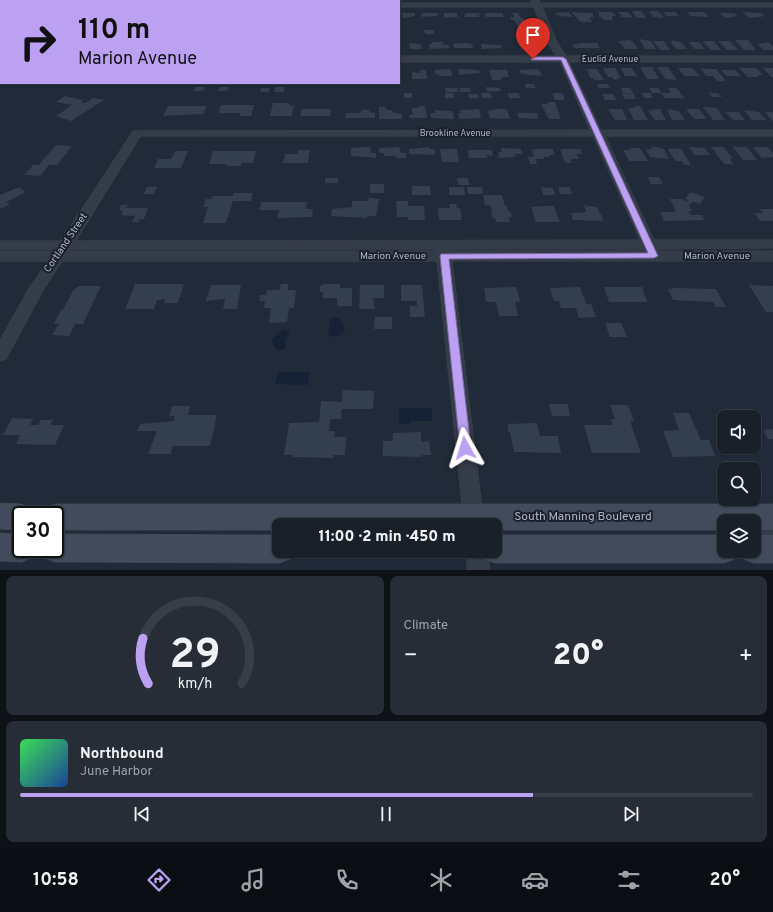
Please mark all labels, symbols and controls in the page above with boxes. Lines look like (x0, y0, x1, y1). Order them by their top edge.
text: 110 m (78, 13, 150, 49)
icon: right (12, 16, 64, 68)
pin (516, 18, 550, 59)
icon: arrive (522, 24, 544, 46)
text: Marion Avenue (78, 48, 197, 71)
street label: Euclid Avenue (582, 54, 638, 65)
street label: Brookline Avenue (420, 128, 490, 139)
street label: Cortland Street (41, 211, 91, 275)
street label: Marion Avenue (360, 250, 426, 263)
street label: Marion Avenue (684, 250, 750, 263)
map controls (717, 410, 761, 558)
button: sound (717, 410, 761, 454)
position arrow (444, 427, 486, 469)
button: search (717, 462, 761, 506)
speed limit sign: 30 (12, 506, 64, 558)
street label: South Manning Boulevard (514, 509, 652, 525)
button: layers (717, 514, 761, 558)
text: 11:00 · 2 min · 450 m (319, 528, 455, 547)
text: Climate (404, 618, 448, 634)
text: 29 (169, 629, 220, 682)
text: 20° (553, 638, 604, 675)
text: − (404, 643, 418, 670)
text: + (739, 643, 753, 670)
text: km/h (177, 674, 212, 692)
text: Northbound (80, 745, 164, 764)
text: June Harbor (80, 764, 153, 780)
icon: previous (131, 803, 153, 825)
icon: pause (375, 803, 397, 825)
icon: next (620, 803, 642, 825)
icon: directions (145, 866, 173, 894)
icon: music (239, 866, 267, 894)
icon: phone (333, 866, 361, 894)
icon: climate (427, 866, 455, 894)
icon: car (521, 866, 549, 894)
icon: filters (615, 866, 643, 894)
text: 10:58 (33, 869, 79, 892)
text: 20° (710, 869, 740, 892)

